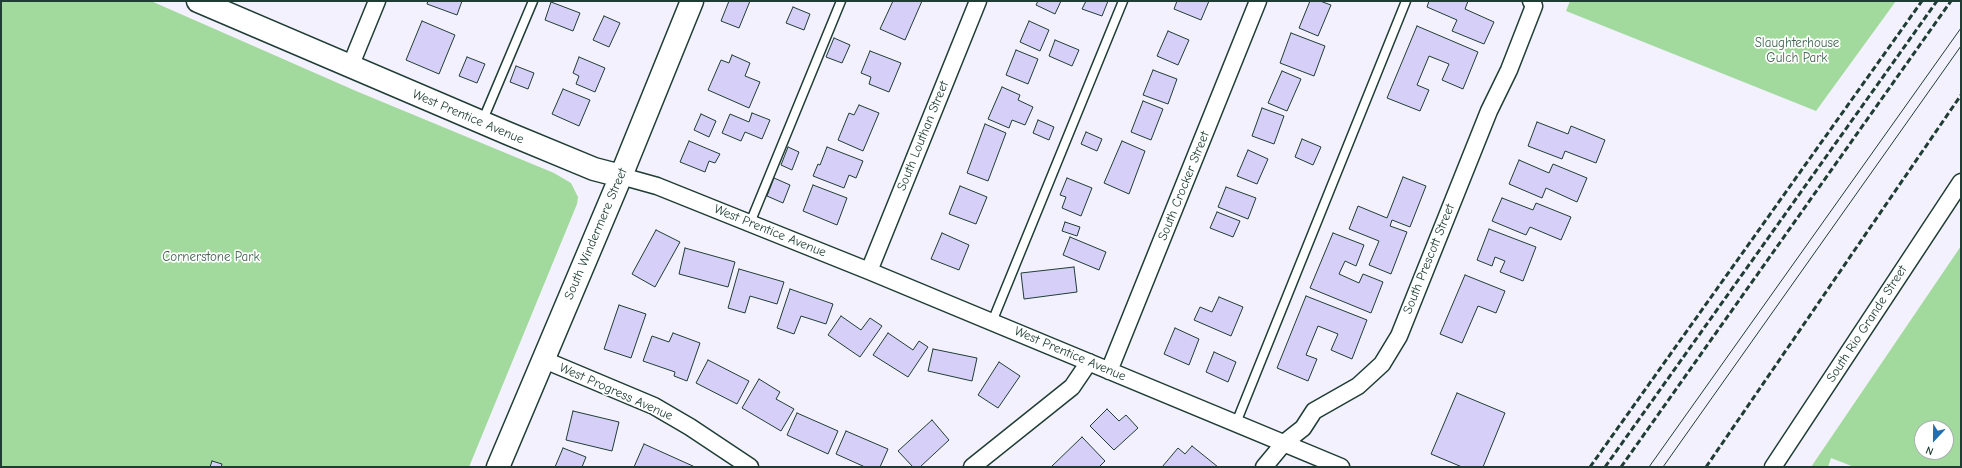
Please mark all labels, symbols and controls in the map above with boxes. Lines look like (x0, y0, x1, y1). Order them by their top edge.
park label: Slaughterhouse Gulch Park (1755, 35, 1839, 66)
street label: South Louthan Street (894, 79, 952, 193)
street label: West Prentice Avenue (410, 86, 526, 148)
street label: South Crocker Street (1155, 129, 1213, 243)
street label: South Windermere Street (561, 166, 631, 302)
street label: West Prentice Avenue (712, 201, 828, 261)
street label: South Prescott Street (1400, 202, 1458, 316)
park label: Cornerstone Park (162, 249, 260, 265)
street label: South Rio Grande Street (1823, 263, 1911, 385)
street label: West Prentice Avenue (1012, 323, 1128, 385)
street label: West Progress Avenue (557, 360, 675, 424)
north arrow (1914, 420, 1954, 460)
text: N (1924, 443, 1935, 458)

